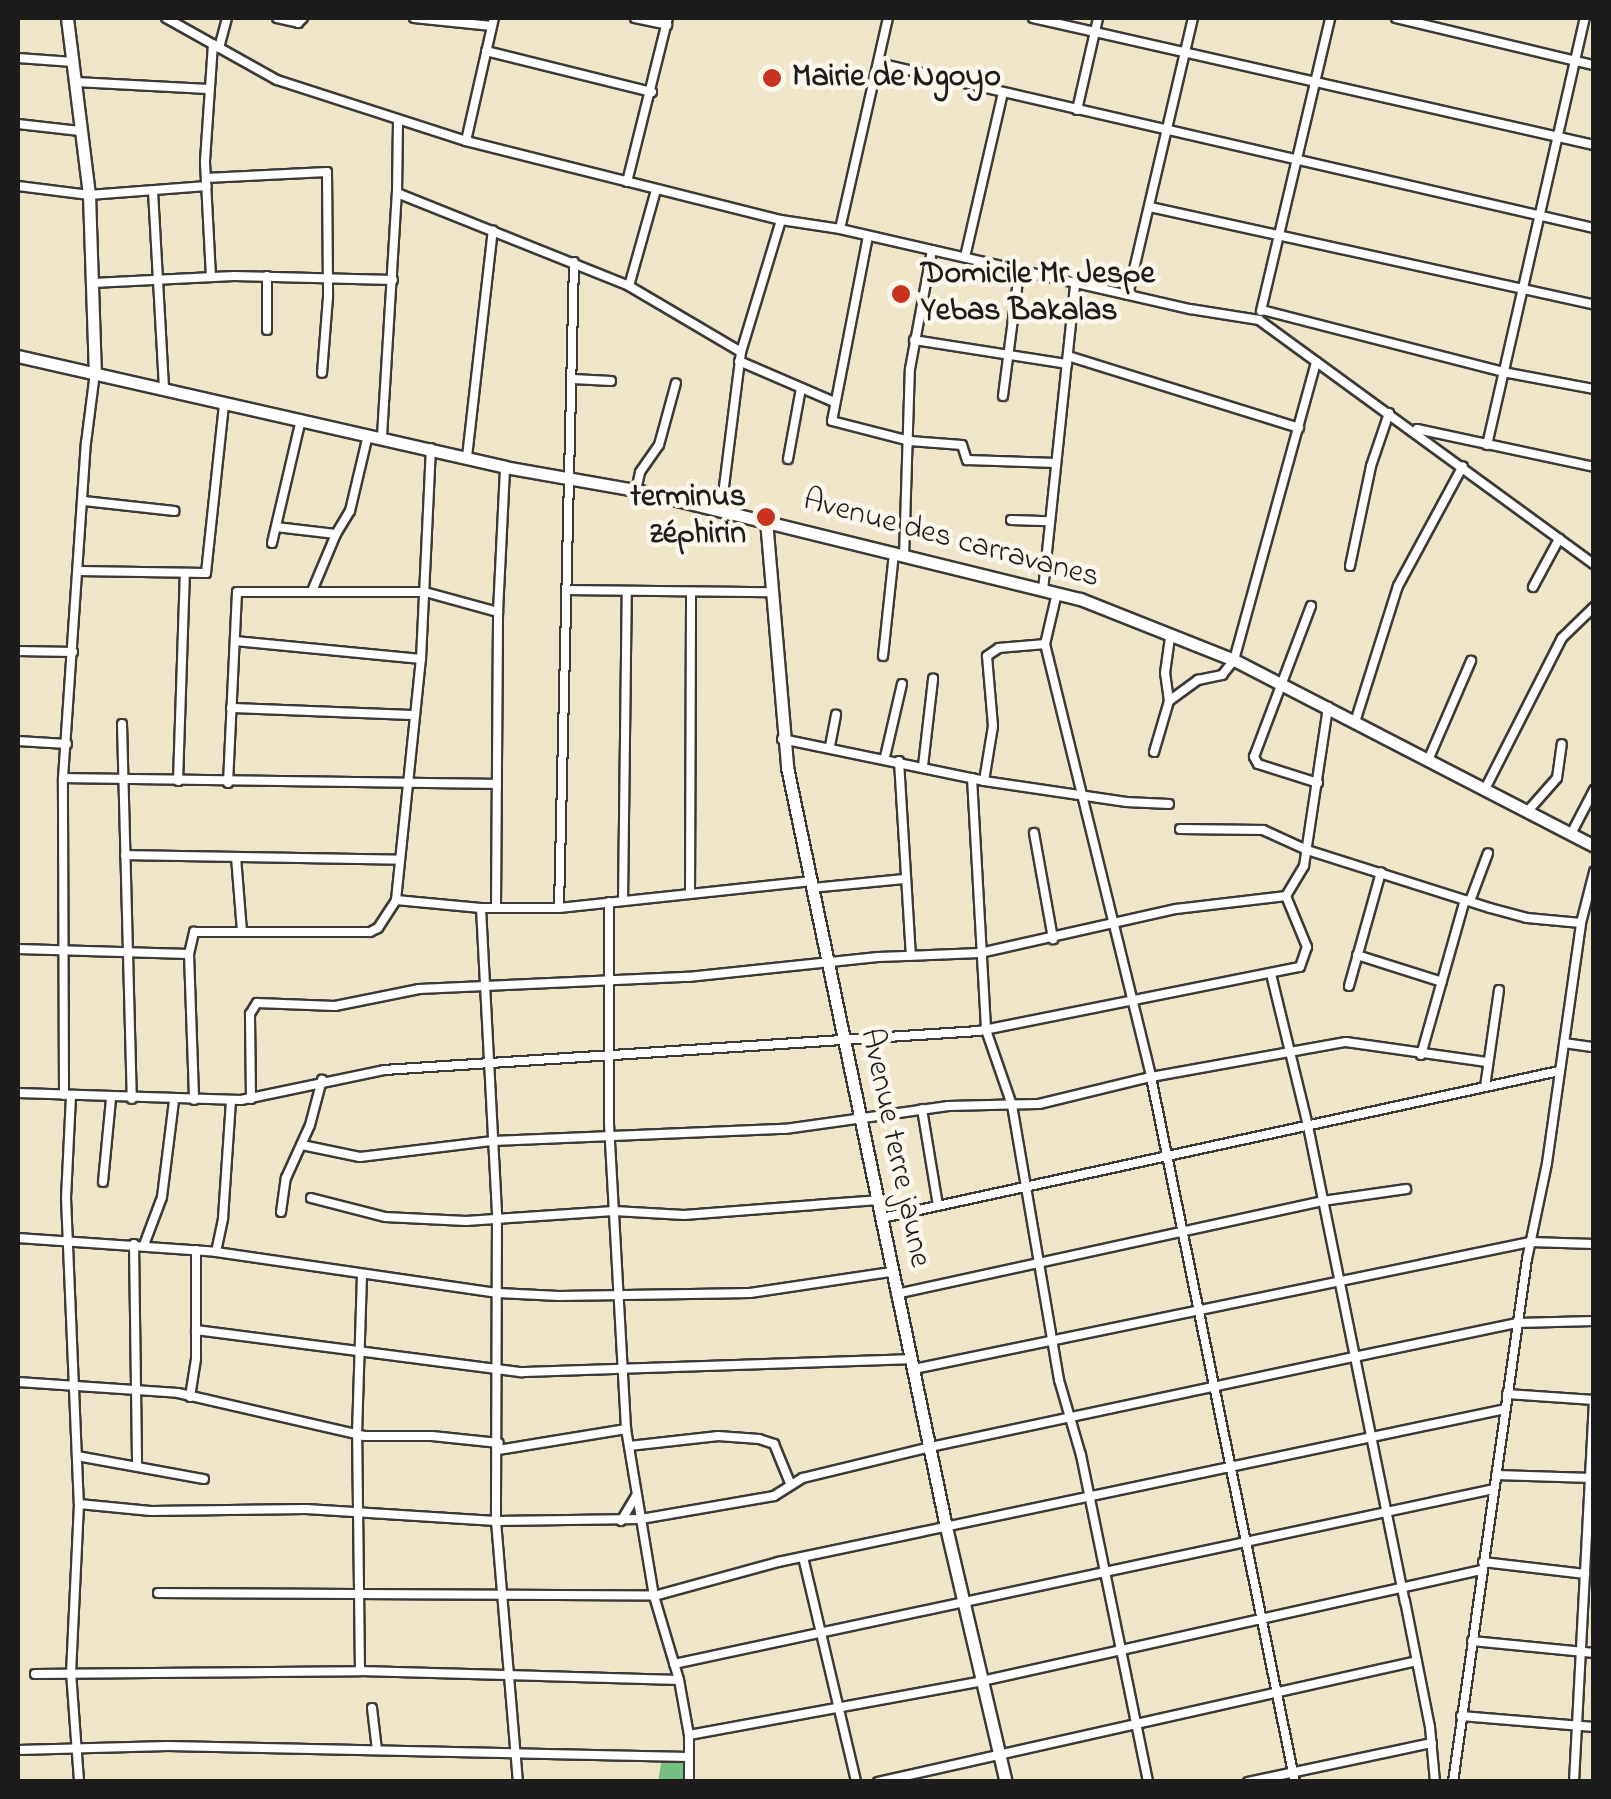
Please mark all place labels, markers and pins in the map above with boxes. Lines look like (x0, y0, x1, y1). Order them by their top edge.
place label: Mairie de Ngoyo (792, 59, 1001, 97)
marker: Mairie de Ngoyo (761, 67, 783, 89)
place label: Domicile Mr Jespe Yebas Bakalas (921, 257, 1155, 332)
marker: Domicile Mr Jespe Yebas Bakalas (890, 283, 912, 305)
place label: terminus zéphirin (630, 480, 746, 555)
marker: terminus zéphirin (755, 506, 777, 528)

